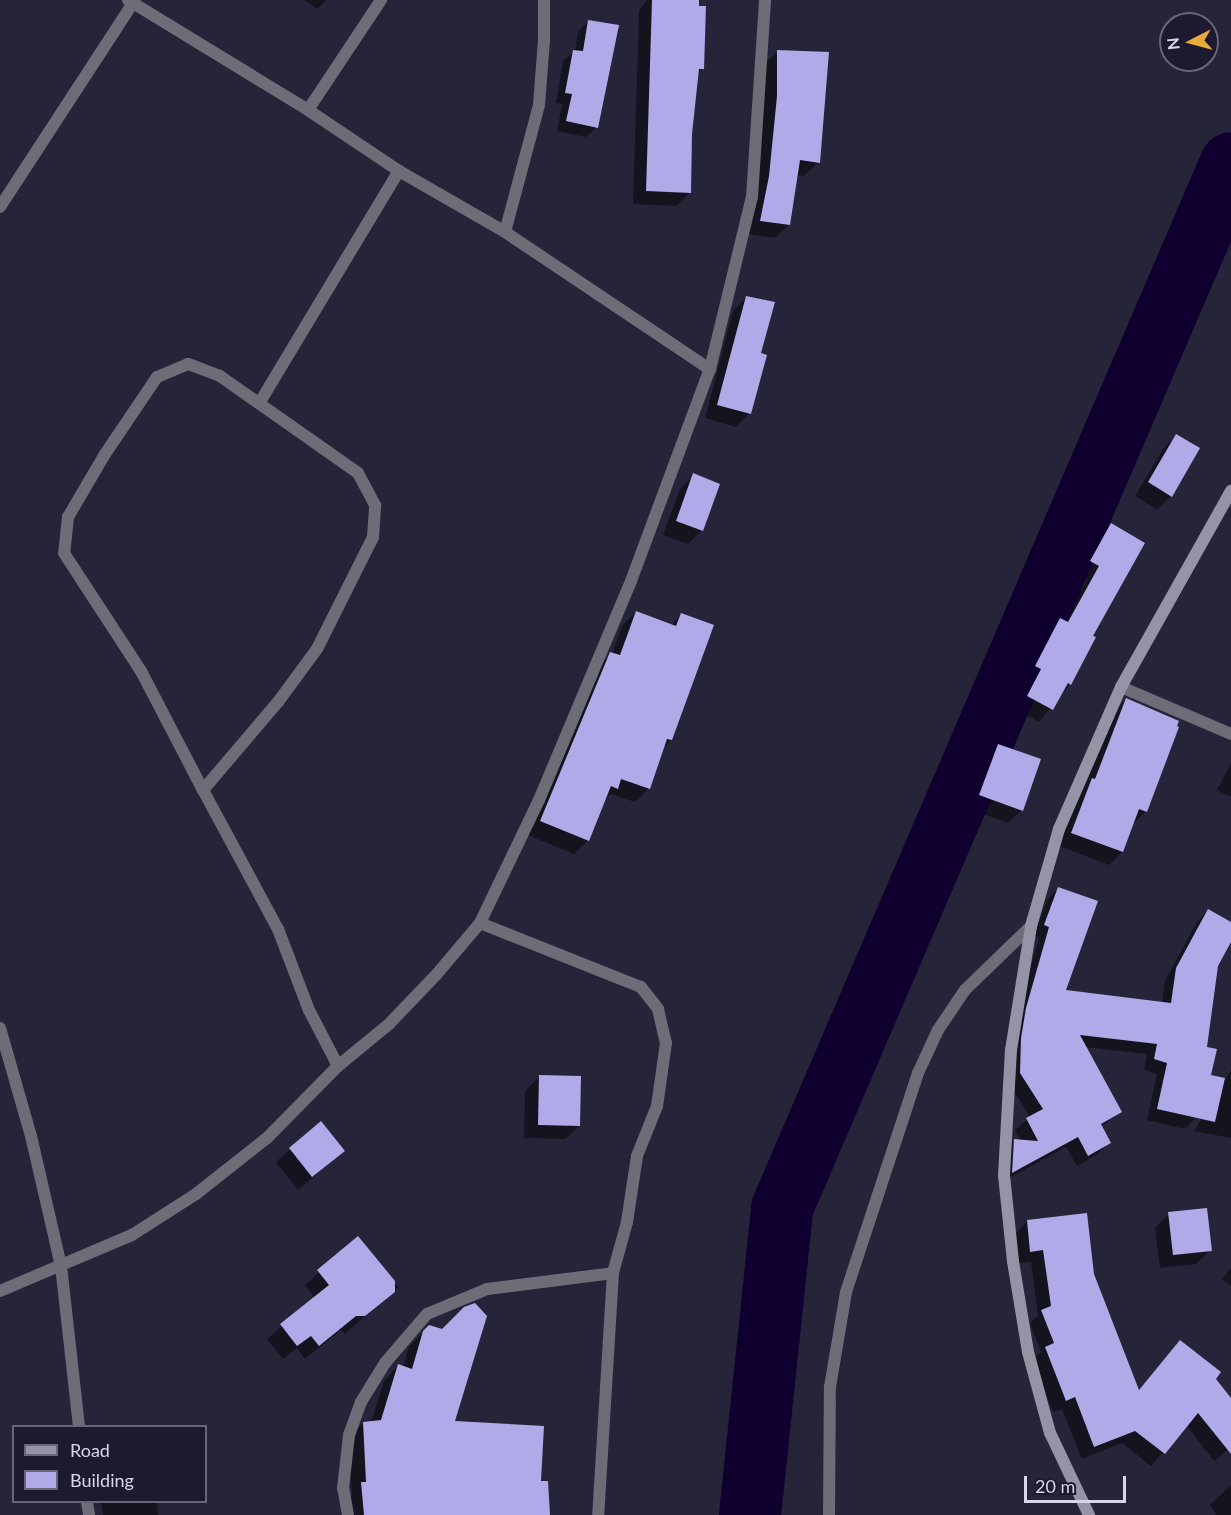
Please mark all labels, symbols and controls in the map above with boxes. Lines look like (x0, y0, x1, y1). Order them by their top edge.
north arrow (1159, 12, 1219, 72)
text: N (1162, 37, 1183, 51)
legend (12, 1425, 207, 1503)
text: Road (70, 1439, 110, 1461)
scale bar (1027, 1464, 1129, 1502)
text: Building (70, 1469, 134, 1491)
text: 20 m (1035, 1475, 1075, 1497)

